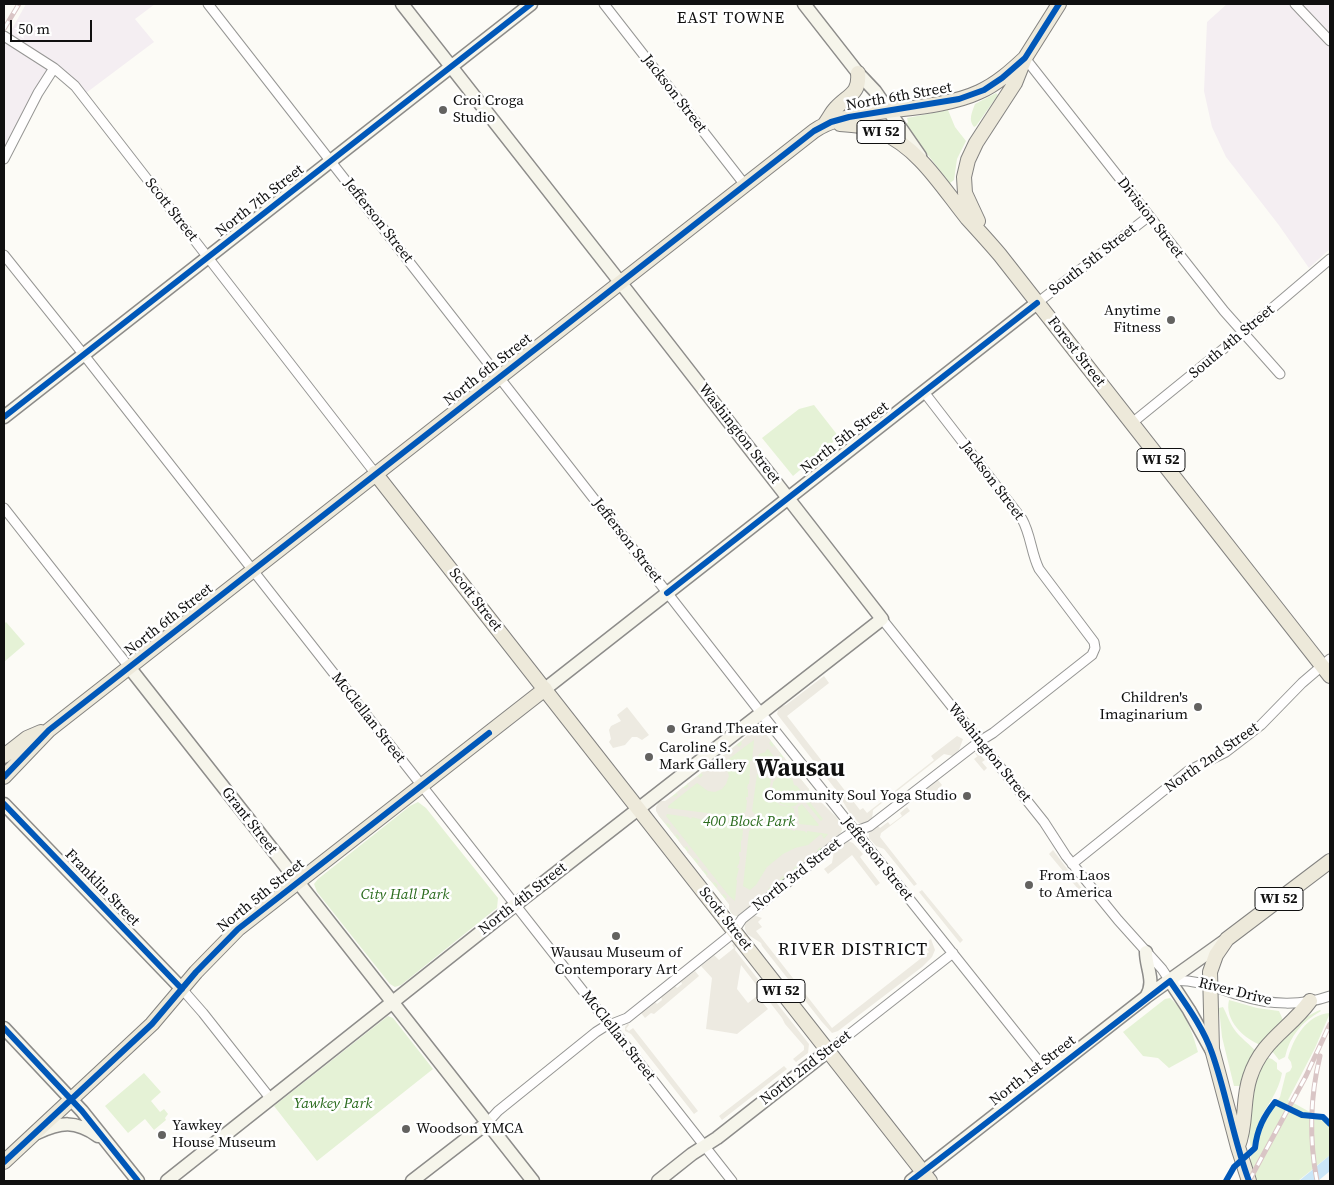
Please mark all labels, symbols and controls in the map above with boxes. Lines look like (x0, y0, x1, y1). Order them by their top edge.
district label: EAST TOWNE (675, 9, 787, 29)
scale bar (12, 10, 95, 42)
text: 50 m (18, 18, 50, 39)
street label: Jackson Street (638, 51, 710, 137)
street label: North 6th Street (845, 79, 953, 115)
place label: Croi Croga Studio (453, 92, 524, 127)
marker: Croi Croga Studio (437, 104, 449, 116)
road number: WI 52 (857, 120, 905, 144)
street label: North 7th Street (212, 161, 308, 241)
street label: Division Street (1113, 174, 1187, 262)
street label: Scott Street (141, 175, 201, 245)
street label: Jefferson Street (339, 175, 417, 267)
street label: South 5th Street (1046, 220, 1140, 300)
street label: South 4th Street (1186, 301, 1278, 383)
place label: Anytime Fitness (1104, 302, 1161, 337)
street label: Forest Street (1043, 313, 1109, 391)
marker: Anytime Fitness (1165, 314, 1177, 326)
street label: North 6th Street (440, 330, 536, 410)
street label: Washington Street (694, 380, 784, 488)
street label: North 5th Street (797, 398, 893, 478)
street label: Jackson Street (956, 438, 1028, 524)
road number: WI 52 (1137, 448, 1185, 472)
street label: Jefferson Street (588, 495, 666, 587)
street label: Scott Street (445, 565, 505, 635)
street label: North 6th Street (121, 580, 217, 660)
street label: McClellan Street (327, 669, 409, 767)
place label: Children's Imaginarium (1099, 689, 1188, 724)
street label: Washington Street (944, 700, 1034, 806)
marker: Children's Imaginarium (1192, 701, 1204, 713)
street label: North 2nd Street (1162, 719, 1262, 797)
place label: Grand Theater (681, 720, 778, 738)
marker: Grand Theater (665, 723, 677, 735)
place label: Caroline S. Mark Gallery (659, 739, 746, 774)
marker: Caroline S. Mark Gallery (643, 751, 655, 763)
district label: Wausau (755, 755, 845, 785)
street label: Grant Street (217, 784, 281, 858)
place label: Community Soul Yoga Studio (764, 787, 957, 805)
marker: Community Soul Yoga Studio (961, 790, 973, 802)
park label: 400 Block Park (703, 813, 795, 831)
street label: Jefferson Street (838, 814, 916, 904)
street label: North 3rd Street (749, 835, 845, 915)
street label: Franklin Street (61, 846, 143, 930)
street label: North 5th Street (214, 855, 308, 937)
street label: North 4th Street (475, 859, 571, 939)
place label: From Laos to America (1039, 867, 1112, 902)
marker: From Laos to America (1023, 879, 1035, 891)
street label: Scott Street (695, 884, 755, 954)
park label: City Hall Park (361, 886, 449, 904)
road number: WI 52 (1255, 888, 1303, 911)
marker: Wausau Museum of Contemporary Art (610, 930, 622, 942)
district label: RIVER DISTRICT (776, 939, 930, 961)
place label: Wausau Museum of Contemporary Art (550, 944, 682, 979)
street label: River Drive (1196, 974, 1274, 1010)
road number: WI 52 (757, 979, 805, 1002)
street label: McClellan Street (577, 987, 659, 1085)
street label: North 2nd Street (757, 1027, 855, 1109)
street label: North 1st Street (986, 1032, 1080, 1110)
park label: Yawkey Park (294, 1095, 372, 1113)
place label: Yawkey House Museum (172, 1117, 276, 1152)
place label: Woodson YMCA (416, 1120, 524, 1138)
marker: Woodson YMCA (400, 1123, 412, 1135)
marker: Yawkey House Museum (156, 1129, 168, 1141)

